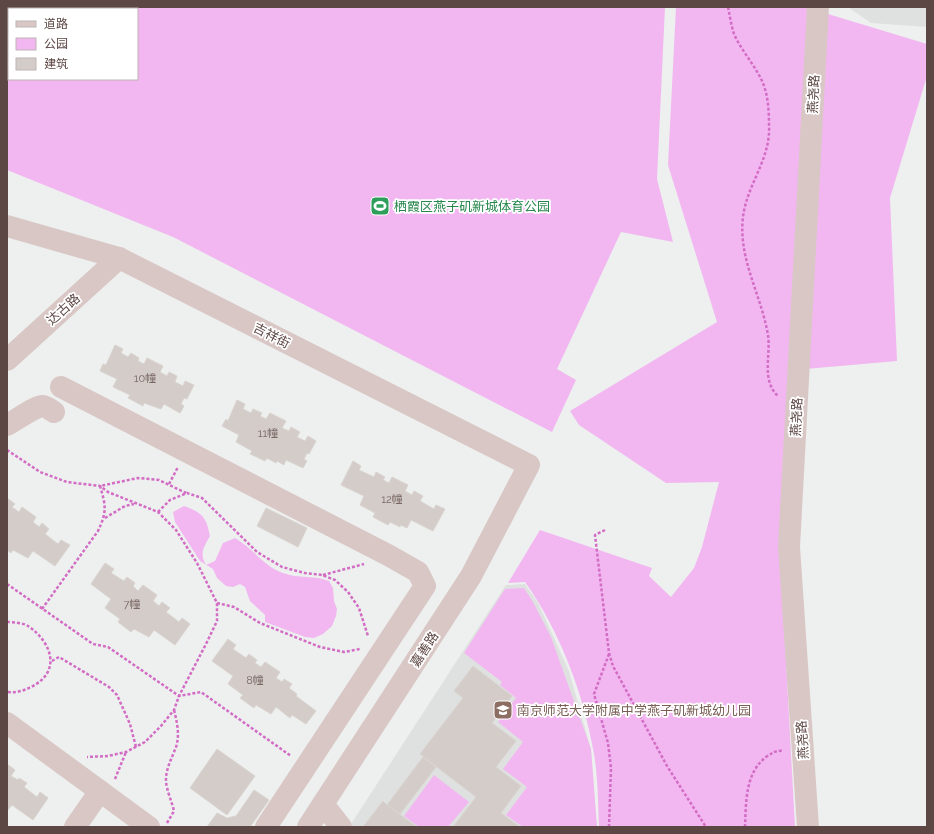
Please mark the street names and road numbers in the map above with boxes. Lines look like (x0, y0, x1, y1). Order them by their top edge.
street label: 燕尧路 (805, 74, 822, 114)
street label: 达古路 (44, 291, 83, 328)
street label: 吉祥街 (251, 320, 293, 351)
street label: 燕尧路 (788, 397, 805, 437)
street label: 嘉善路 (408, 629, 441, 670)
street label: 燕尧路 (794, 720, 811, 760)

